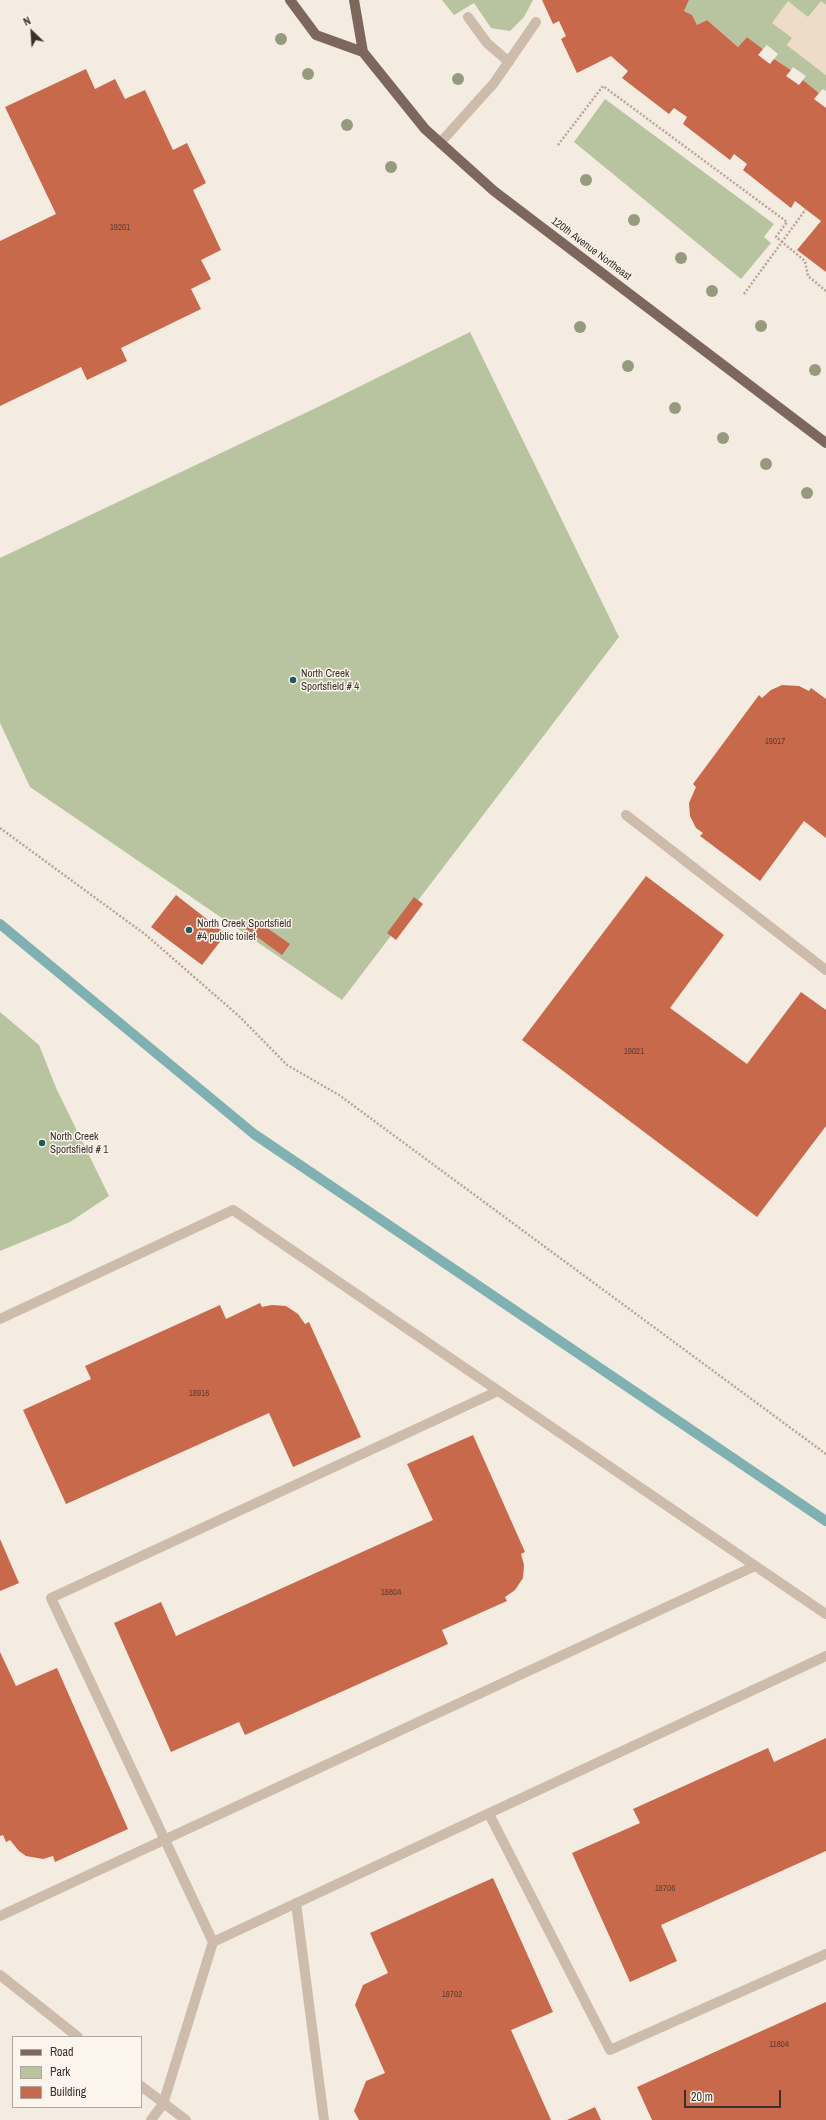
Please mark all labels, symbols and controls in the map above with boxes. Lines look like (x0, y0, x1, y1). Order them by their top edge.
north arrow (12, 12, 52, 52)
text: N (21, 13, 33, 29)
street label: 120th Avenue Northeast (548, 215, 634, 283)
house number: 19201 (110, 223, 130, 233)
place label: North Creek Sportsfield # 4 (301, 667, 359, 693)
marker: North Creek Sportsfield # 4 (288, 675, 298, 685)
house number: 19017 (765, 737, 785, 747)
place label: North Creek Sportsfield #4 public toilet (197, 917, 291, 943)
marker: North Creek Sportsfield #4 public toilet (184, 925, 194, 935)
house number: 19021 (624, 1047, 644, 1057)
place label: North Creek Sportsfield # 1 (50, 1130, 108, 1156)
marker: North Creek Sportsfield # 1 (37, 1138, 47, 1148)
house number: 18916 (189, 1389, 209, 1399)
house number: 18804 (381, 1588, 401, 1598)
house number: 18706 (655, 1884, 675, 1894)
house number: 18702 (442, 1990, 462, 2000)
legend (12, 2036, 142, 2108)
house number: 11804 (769, 2040, 789, 2050)
text: Road (50, 2044, 74, 2060)
text: Park (50, 2064, 70, 2080)
scale bar (686, 2082, 783, 2108)
text: Building (50, 2084, 86, 2100)
text: 20 m (691, 2089, 713, 2105)

